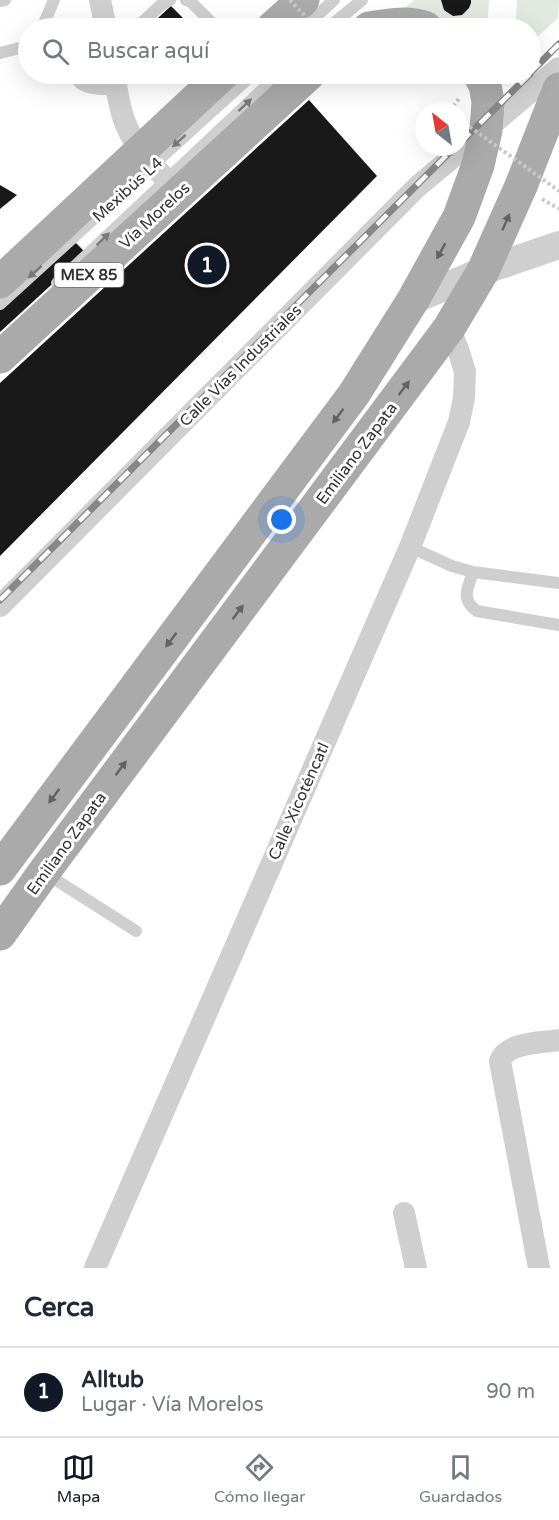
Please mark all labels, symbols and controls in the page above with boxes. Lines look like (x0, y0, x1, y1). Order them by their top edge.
search box (18, 18, 541, 84)
icon: search (39, 35, 72, 68)
text: Buscar aquí (87, 38, 209, 64)
one-way arrow (237, 99, 252, 112)
north arrow (415, 102, 469, 156)
one-way arrow (172, 134, 187, 147)
street label: Mexibús L4 (88, 153, 167, 227)
street label: Vía Morelos (115, 178, 194, 254)
one-way arrow (501, 214, 510, 231)
one-way arrow (96, 232, 111, 246)
pin: 1 (188, 242, 226, 288)
one-way arrow (436, 243, 446, 260)
road number: MEX 85 (54, 263, 124, 287)
one-way arrow (28, 265, 43, 278)
street label: Calle Vías Industriales (175, 300, 306, 431)
one-way arrow (398, 380, 410, 396)
street label: Emiliano Zapata (312, 399, 402, 509)
one-way arrow (332, 408, 344, 424)
your location (267, 505, 296, 534)
one-way arrow (231, 604, 243, 619)
one-way arrow (165, 631, 177, 647)
street label: Calle Xicoténcatl (264, 740, 334, 863)
one-way arrow (115, 761, 127, 776)
street label: Emiliano Zapata (23, 788, 111, 899)
one-way arrow (48, 788, 61, 804)
text: Cerca (24, 1292, 94, 1323)
text: Alltub (81, 1367, 144, 1393)
text: 1 (37, 1380, 50, 1404)
text: 90 m (486, 1380, 535, 1404)
text: Lugar · Vía Morelos (81, 1393, 264, 1417)
tab: Mapa (57, 1451, 100, 1507)
tab: Cómo llegar (214, 1451, 305, 1507)
tab: Guardados (419, 1451, 502, 1507)

